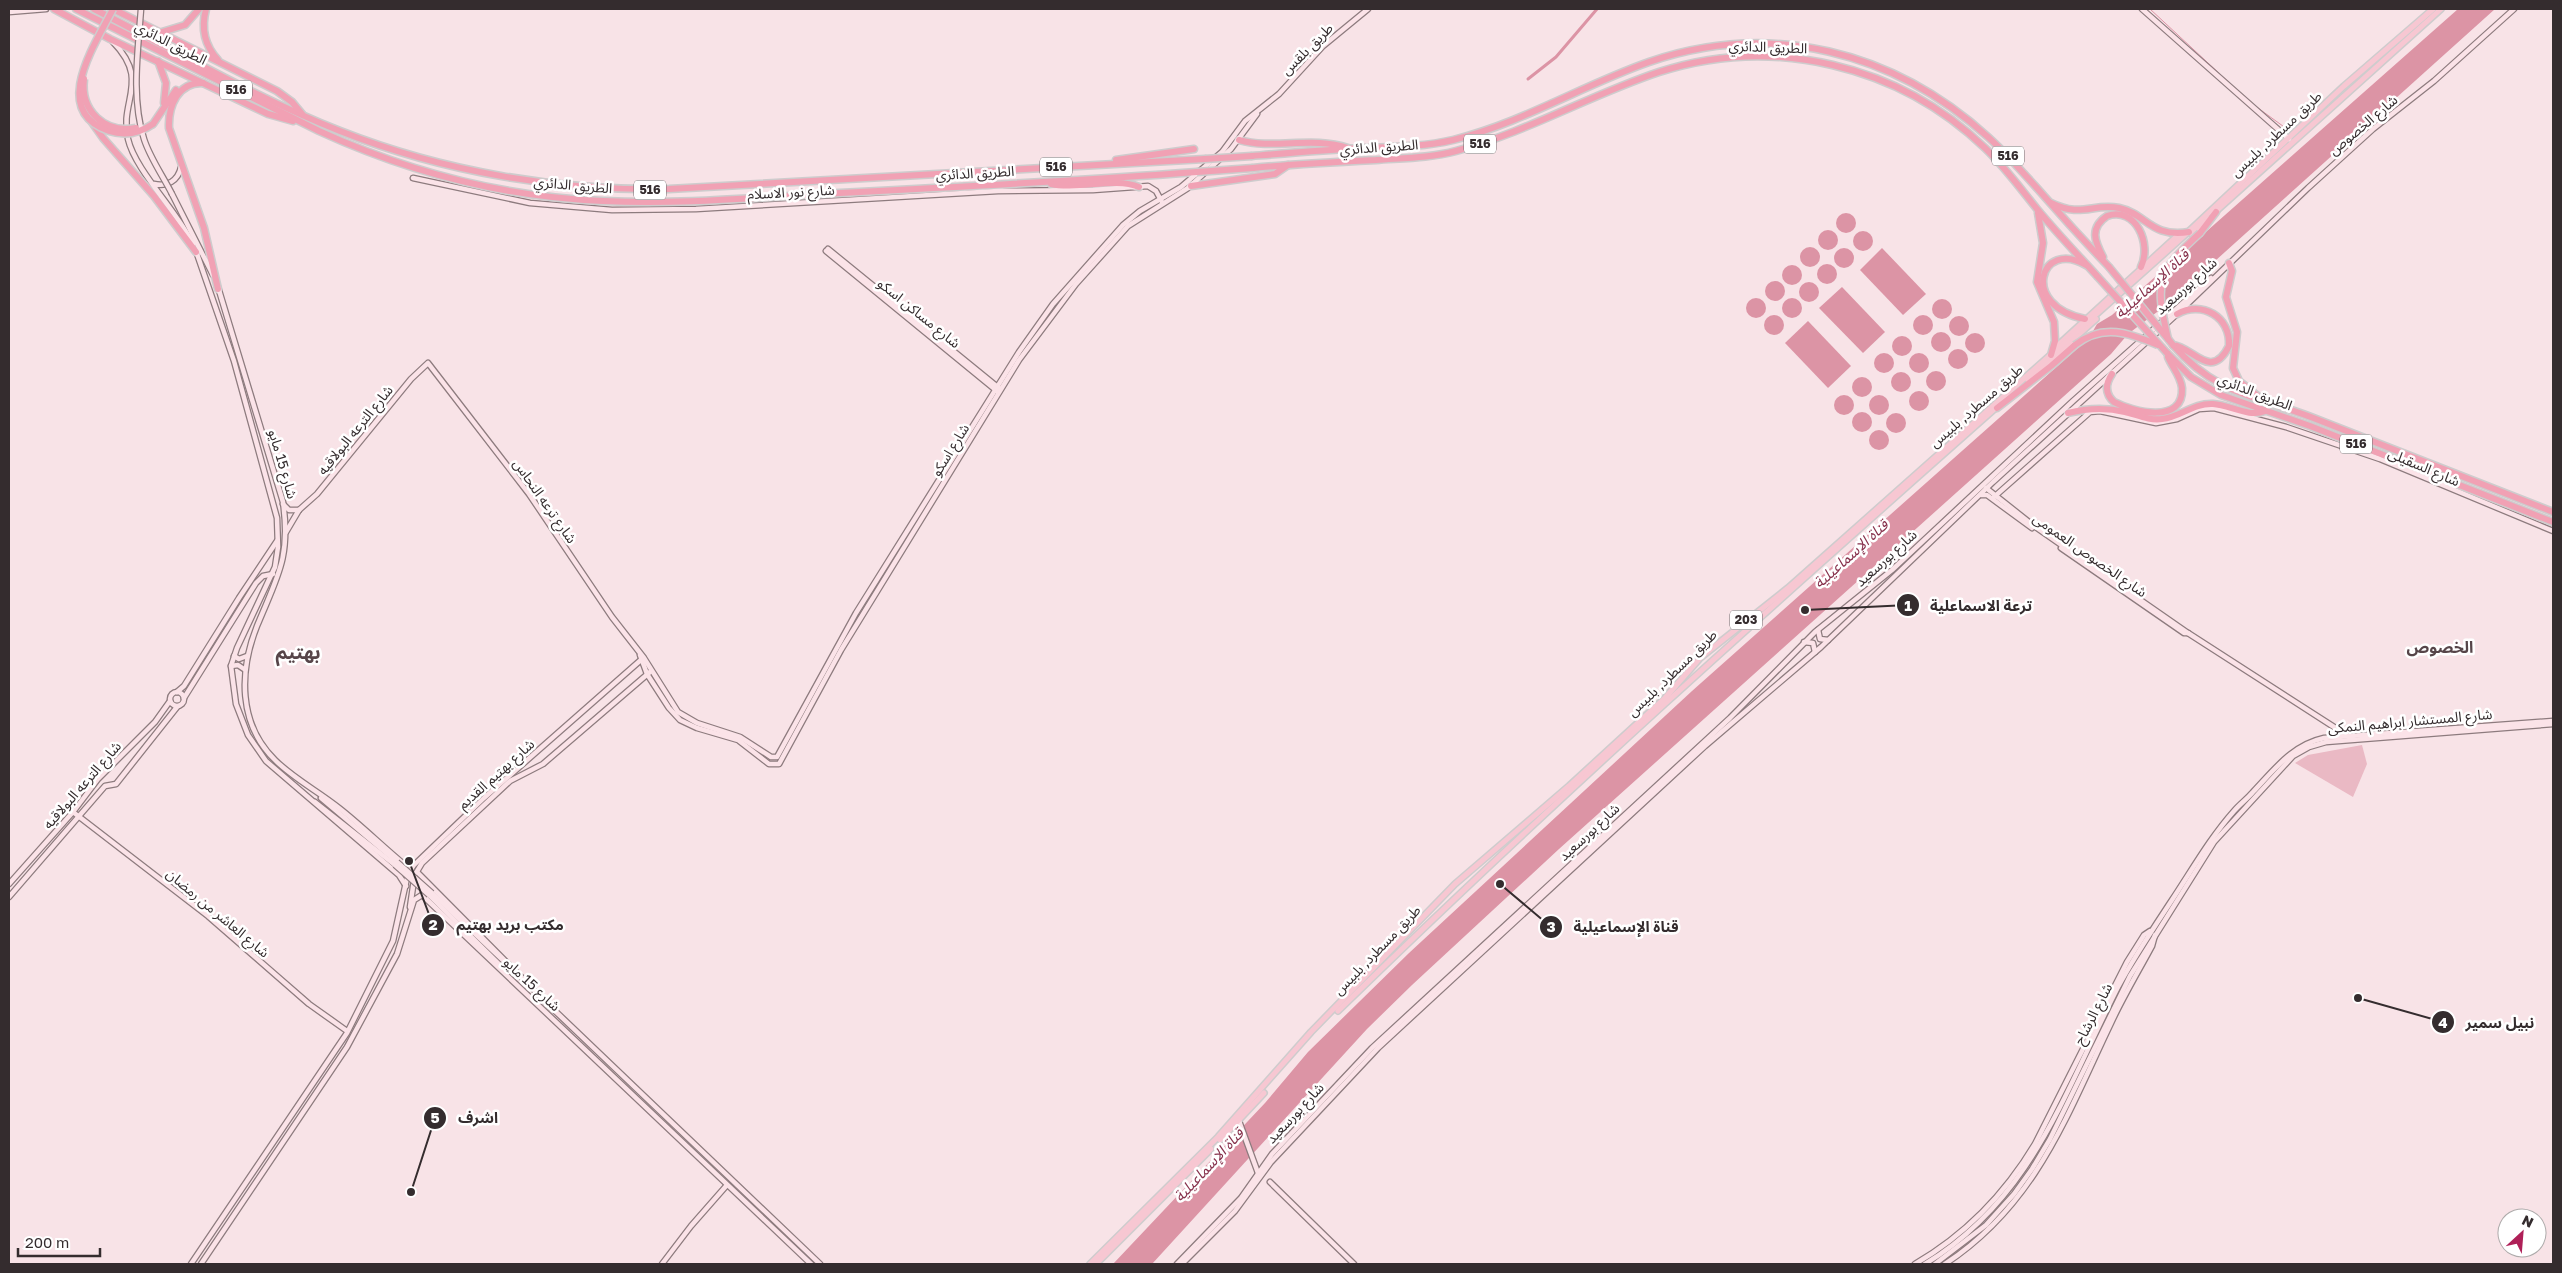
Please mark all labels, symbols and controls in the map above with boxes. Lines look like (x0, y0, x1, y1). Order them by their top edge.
street label: الطريق الدائري (131, 17, 210, 71)
street label: طريق بلقس (1277, 19, 1337, 79)
street label: الطريق الدائري (1728, 37, 1808, 60)
road number: 516 (220, 80, 252, 100)
street label: طريق مسطرد, بلبيس (2227, 87, 2326, 182)
street label: شارع الخصوص (2325, 91, 2403, 161)
road number: 516 (1464, 134, 1496, 154)
street label: الطريق الدائري (1339, 135, 1419, 161)
road number: 516 (1992, 146, 2024, 166)
road number: 516 (1040, 158, 1072, 176)
street label: الطريق الدائري (935, 162, 1015, 186)
street label: الطريق الدائري (533, 173, 613, 200)
road number: 516 (634, 180, 666, 200)
street label: شارع نور الاسلام (747, 181, 835, 205)
water label: قناة الإسماعيلية (2111, 244, 2195, 323)
street label: شارع بورسعيد (2151, 254, 2222, 320)
street label: شارع مساكن اسكو (873, 274, 964, 354)
street label: طريق مسطرد, بلبيس (1926, 360, 2027, 452)
street label: الطريق الدائري (2214, 369, 2295, 417)
street label: شارع الترعه البولاقيه (313, 381, 398, 480)
street label: شارع اسكو (927, 420, 975, 481)
street label: شارع 15 مايو (263, 427, 302, 501)
road number: 516 (2340, 434, 2372, 454)
street label: شارع السقيلى (2385, 444, 2463, 492)
street label: شارع ترعه النحاس (508, 455, 581, 548)
street label: شارع الخصوص العمومى (2028, 509, 2150, 603)
water label: قناة الإسماعيلية (1810, 514, 1894, 593)
street label: شارع بورسعيد (1851, 526, 1922, 592)
callout: ترعة الاسماعلية (1895, 590, 2042, 620)
text: 1 (1904, 596, 1912, 614)
text: ترعة الاسماعلية (1930, 596, 2033, 615)
road number: 203 (1730, 610, 1762, 630)
street label: طريق مسطرد, بلبيس (1623, 626, 1721, 721)
district label: الخصوص (2407, 637, 2473, 657)
district label: بهتيم (276, 640, 320, 667)
street label: شارع المستشار ابراهيم النمكى (2327, 705, 2493, 739)
street label: شارع بهتيم القديم (454, 735, 539, 815)
street label: شارع الترعه البولاقيه (39, 737, 127, 834)
street label: شارع بورسعيد (1555, 799, 1625, 866)
street label: شارع العاشر من رمضان (161, 865, 273, 963)
street label: طريق مسطرد, بلبيس (1330, 901, 1425, 999)
callout: مكتب بريد بهتيم (421, 910, 573, 940)
callout: قناة الإسماعيلية (1538, 912, 1688, 942)
text: 2 (428, 915, 438, 933)
text: مكتب بريد بهتيم (456, 915, 564, 936)
text: 3 (1546, 917, 1556, 935)
text: قناة الإسماعيلية (1573, 917, 1679, 937)
street label: شارع 15 مايو (498, 953, 564, 1016)
street label: شارع الرشاح (2070, 980, 2118, 1049)
callout: نبيل سمير (2431, 1007, 2545, 1037)
text: 4 (2438, 1013, 2448, 1031)
text: نبيل سمير (2465, 1013, 2534, 1032)
street label: شارع بورسعيد (1262, 1079, 1329, 1149)
callout: اشرف (423, 1103, 508, 1133)
text: 5 (430, 1108, 440, 1126)
text: اشرف (458, 1108, 498, 1127)
water label: قناة الإسماعيلية (1170, 1123, 1249, 1206)
north arrow (2497, 1208, 2547, 1258)
text: N (2519, 1211, 2536, 1231)
scale bar (18, 1226, 100, 1258)
text: 200 m (25, 1233, 69, 1251)

